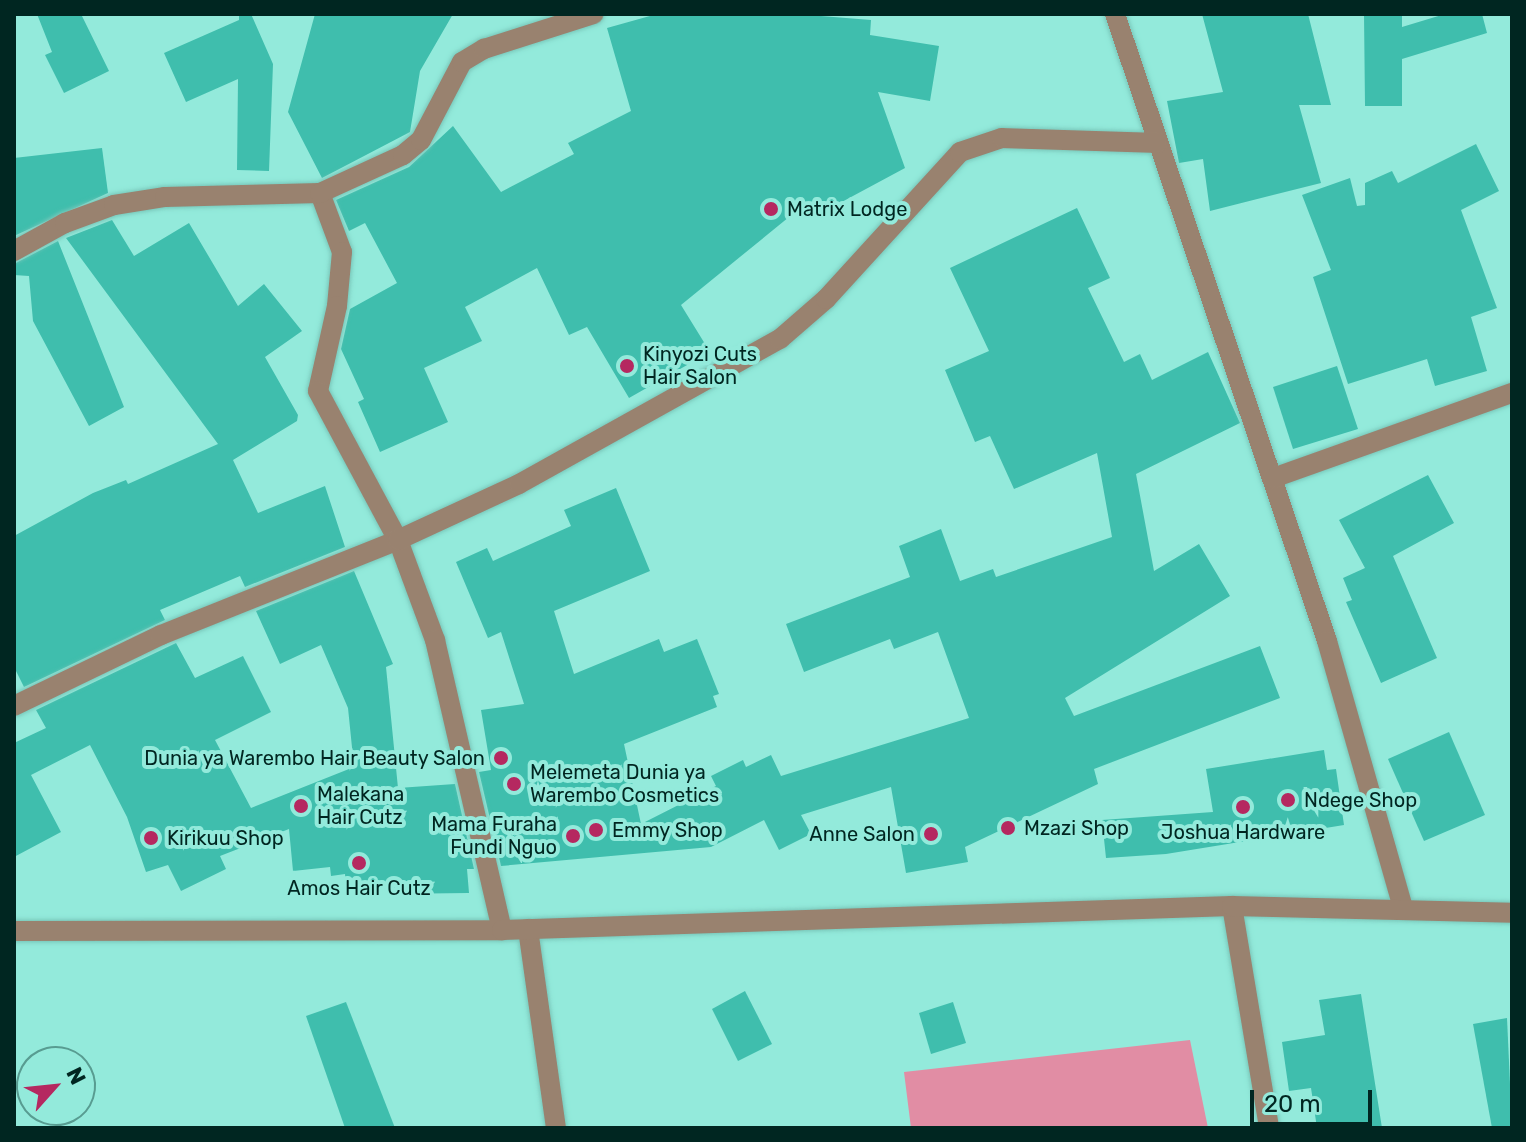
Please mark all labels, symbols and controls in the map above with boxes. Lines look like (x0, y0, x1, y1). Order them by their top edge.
place label: Matrix Lodge (787, 197, 907, 221)
marker: Matrix Lodge (762, 200, 780, 218)
place label: Kinyozi Cuts Hair Salon (643, 342, 757, 389)
marker: Kinyozi Cuts Hair Salon (618, 357, 636, 375)
place label: Dunia ya Warembo Hair Beauty Salon (142, 746, 485, 770)
marker: Dunia ya Warembo Hair Beauty Salon (492, 749, 510, 767)
place label: Melemeta Dunia ya Warembo Cosmetics (530, 760, 719, 807)
marker: Melemeta Dunia ya Warembo Cosmetics (505, 775, 523, 793)
place label: Malekana Hair Cutz (317, 782, 404, 829)
place label: Ndege Shop (1304, 788, 1417, 812)
marker: Ndege Shop (1279, 791, 1297, 809)
marker: Malekana Hair Cutz (292, 797, 310, 815)
marker: Joshua Hardware (1234, 798, 1252, 816)
place label: Mama Furaha Fundi Nguo (431, 812, 557, 859)
place label: Mzazi Shop (1024, 816, 1129, 840)
place label: Emmy Shop (612, 818, 723, 842)
marker: Mzazi Shop (999, 819, 1017, 837)
place label: Joshua Hardware (1161, 820, 1325, 844)
marker: Emmy Shop (587, 821, 605, 839)
place label: Anne Salon (809, 822, 915, 846)
marker: Anne Salon (922, 825, 940, 843)
place label: Kirikuu Shop (167, 826, 284, 850)
marker: Mama Furaha Fundi Nguo (564, 827, 582, 845)
marker: Kirikuu Shop (142, 829, 160, 847)
marker: Amos Hair Cutz (350, 854, 368, 872)
place label: Amos Hair Cutz (287, 876, 431, 900)
north arrow (16, 1046, 96, 1126)
text: N (60, 1063, 92, 1089)
scale bar (1254, 1074, 1376, 1124)
text: 20 m (1264, 1090, 1321, 1118)

